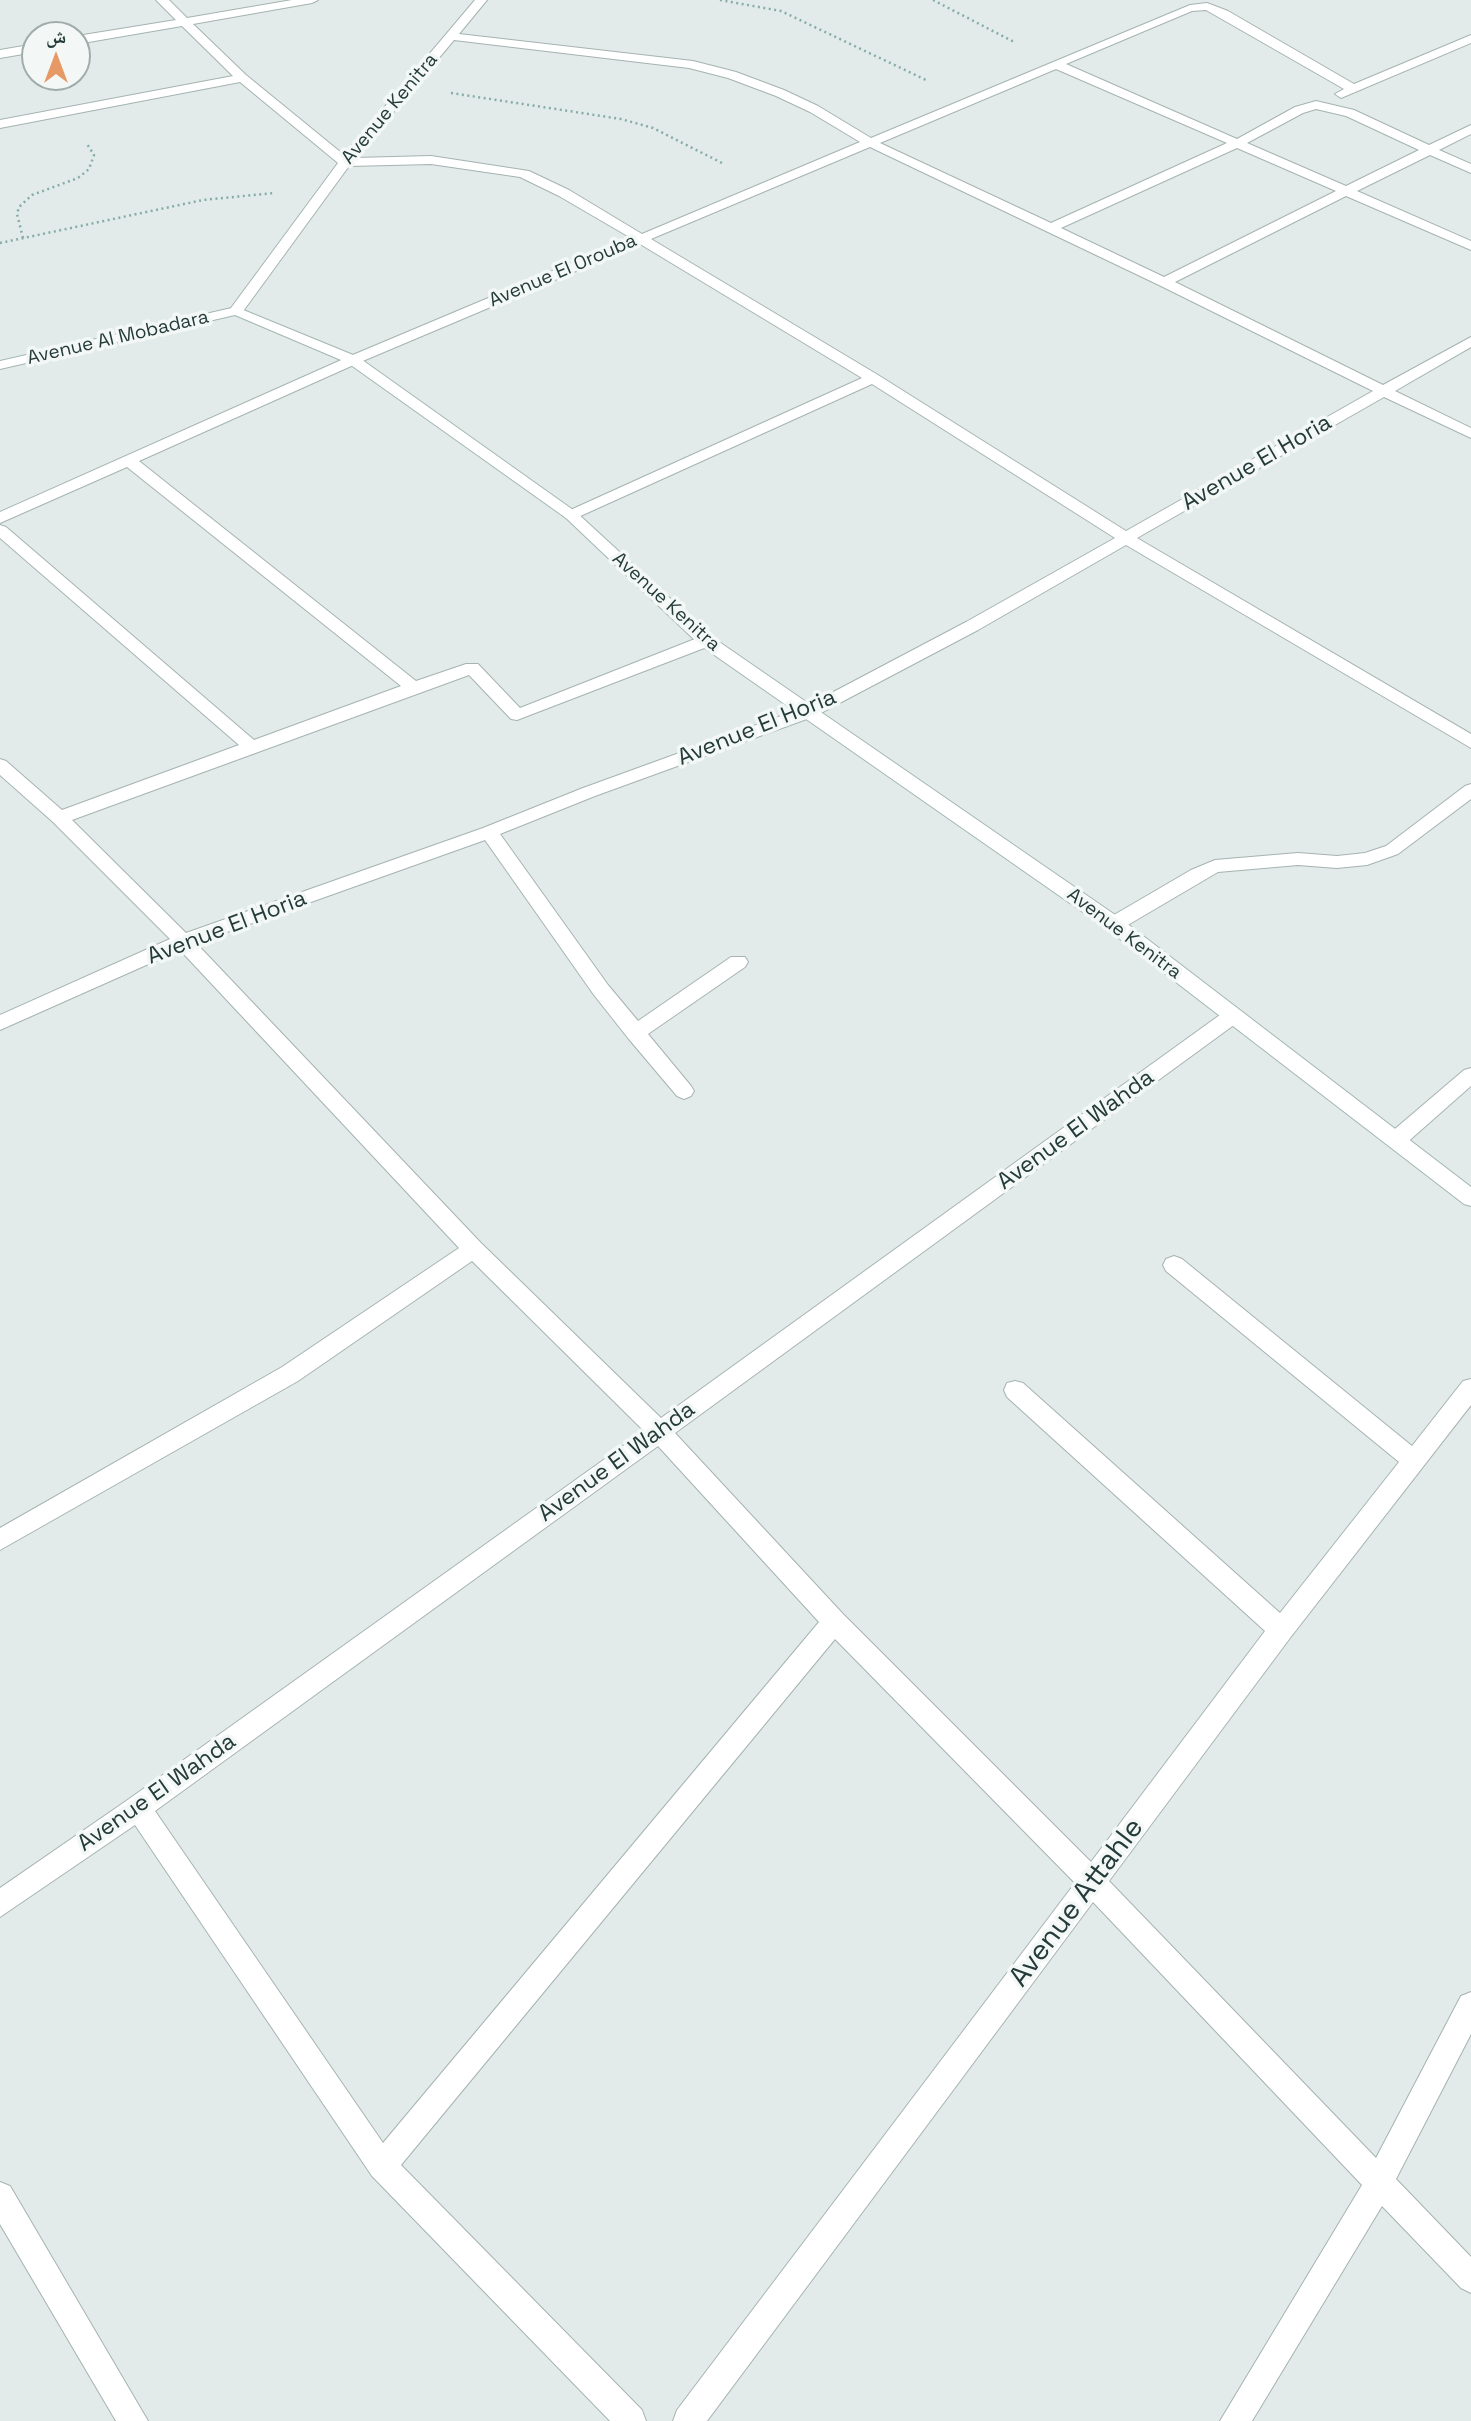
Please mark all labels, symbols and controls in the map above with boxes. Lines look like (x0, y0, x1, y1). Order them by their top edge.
north arrow (21, 21, 91, 91)
text: ش (46, 24, 66, 49)
street label: Avenue Kenitra (337, 49, 443, 169)
street label: Avenue El Orouba (486, 230, 640, 312)
street label: Avenue Al Mobadara (25, 306, 211, 370)
street label: Avenue El Horia (1177, 409, 1337, 517)
street label: Avenue Kenitra (607, 548, 725, 656)
street label: Avenue El Horia (674, 684, 840, 772)
street label: Avenue Kenitra (1062, 884, 1186, 984)
street label: Avenue El Horia (143, 885, 311, 971)
street label: Avenue El Wahda (992, 1064, 1160, 1196)
street label: Avenue El Wahda (533, 1396, 701, 1528)
street label: Avenue El Wahda (73, 1728, 241, 1858)
street label: Avenue Attahle (1003, 1812, 1151, 1994)

